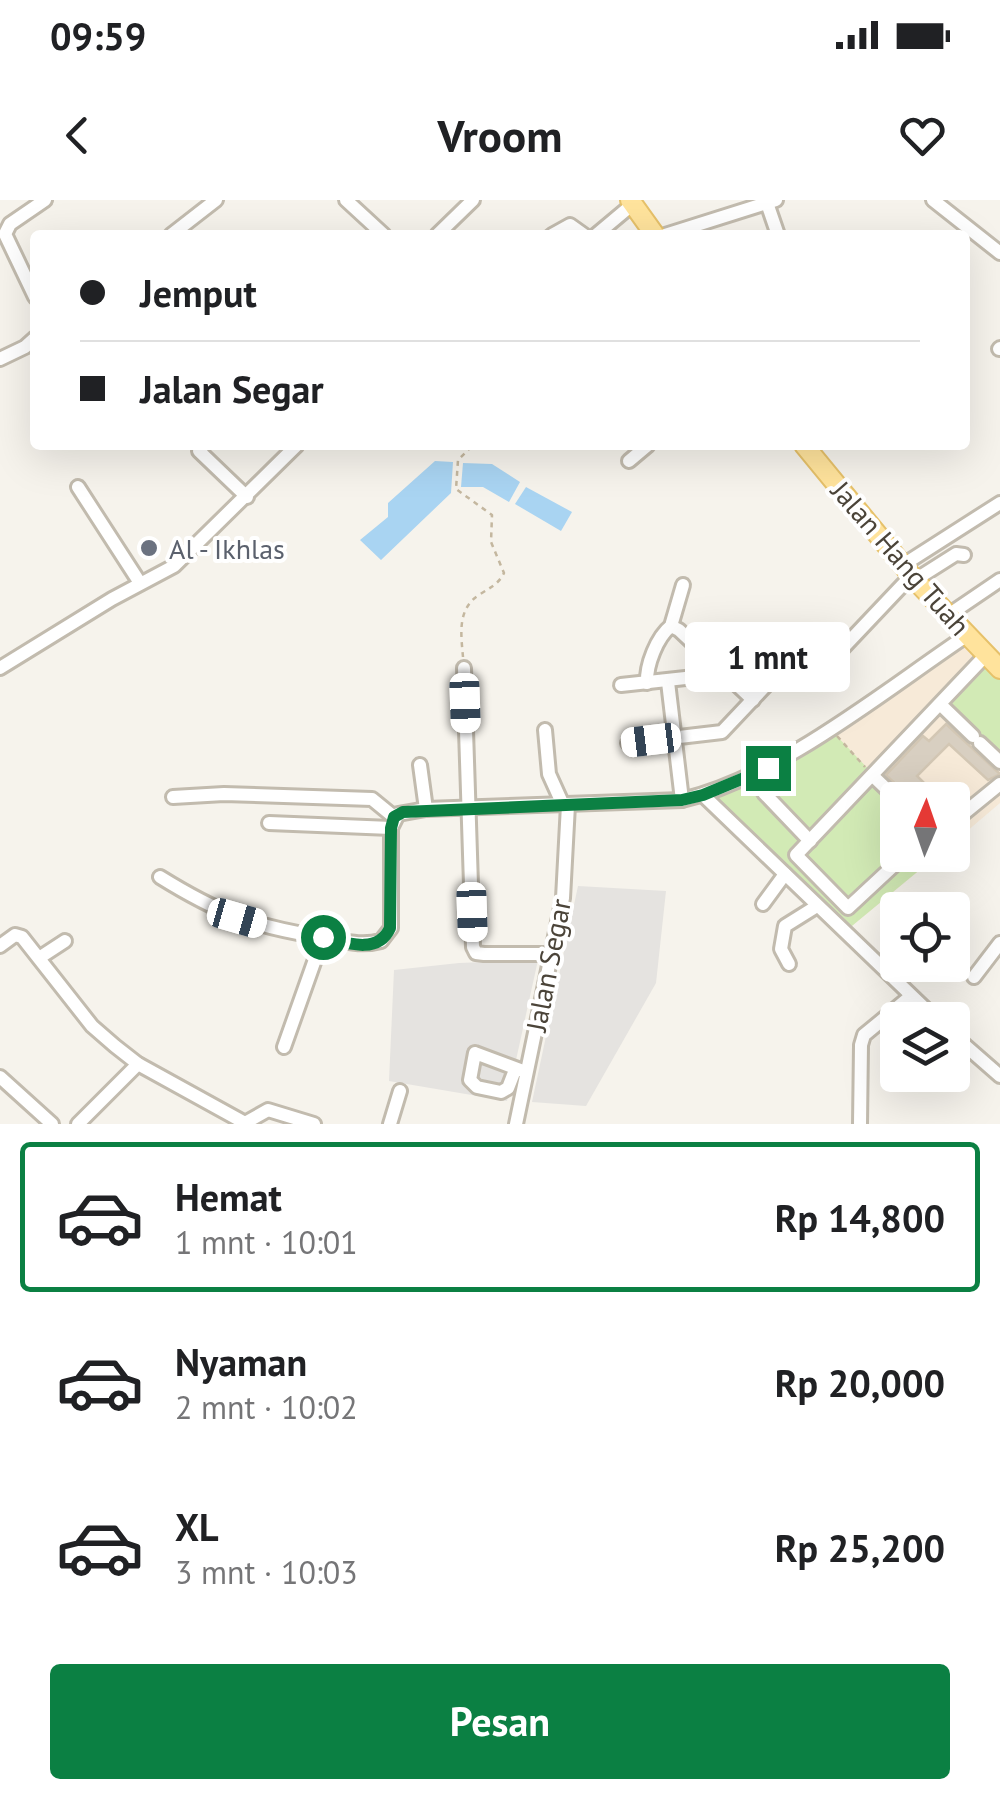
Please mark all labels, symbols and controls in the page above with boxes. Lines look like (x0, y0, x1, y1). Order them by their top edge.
text: 09:59 (50, 11, 146, 60)
text: Vroom (438, 106, 562, 164)
icon: back (50, 108, 105, 163)
icon: heart (895, 108, 950, 163)
text: Jemput (140, 268, 257, 317)
text: Jalan Segar (140, 364, 324, 413)
street label: Jalan Hang Tuah (823, 472, 978, 643)
place label: Al - Ikhlas (169, 530, 285, 567)
marker: Al - Ikhlas (138, 537, 160, 559)
callout: 1 mnt (686, 623, 850, 693)
text: 1 mnt (727, 636, 808, 678)
car (449, 672, 481, 734)
car (619, 721, 683, 759)
route end (746, 746, 791, 791)
north arrow (880, 782, 970, 872)
map controls (880, 782, 970, 1092)
car (456, 881, 488, 943)
button: locate (880, 892, 970, 982)
car (204, 895, 270, 941)
street label: Jalan Segar (517, 895, 579, 1035)
route start (301, 915, 346, 960)
button: layers (880, 1002, 970, 1092)
icon: car (55, 1172, 145, 1262)
text: Hemat (175, 1172, 282, 1221)
text: Rp 14,800 (775, 1193, 945, 1242)
text: 1 mnt · 10:01 (175, 1221, 358, 1263)
icon: car (55, 1337, 145, 1427)
text: Nyaman (175, 1337, 307, 1386)
text: Rp 20,000 (775, 1358, 945, 1407)
text: 2 mnt · 10:02 (175, 1386, 358, 1428)
icon: car (55, 1502, 145, 1592)
text: XL (175, 1502, 219, 1551)
text: Rp 25,200 (775, 1523, 945, 1572)
text: 3 mnt · 10:03 (175, 1551, 358, 1593)
button: Pesan (50, 1664, 950, 1779)

